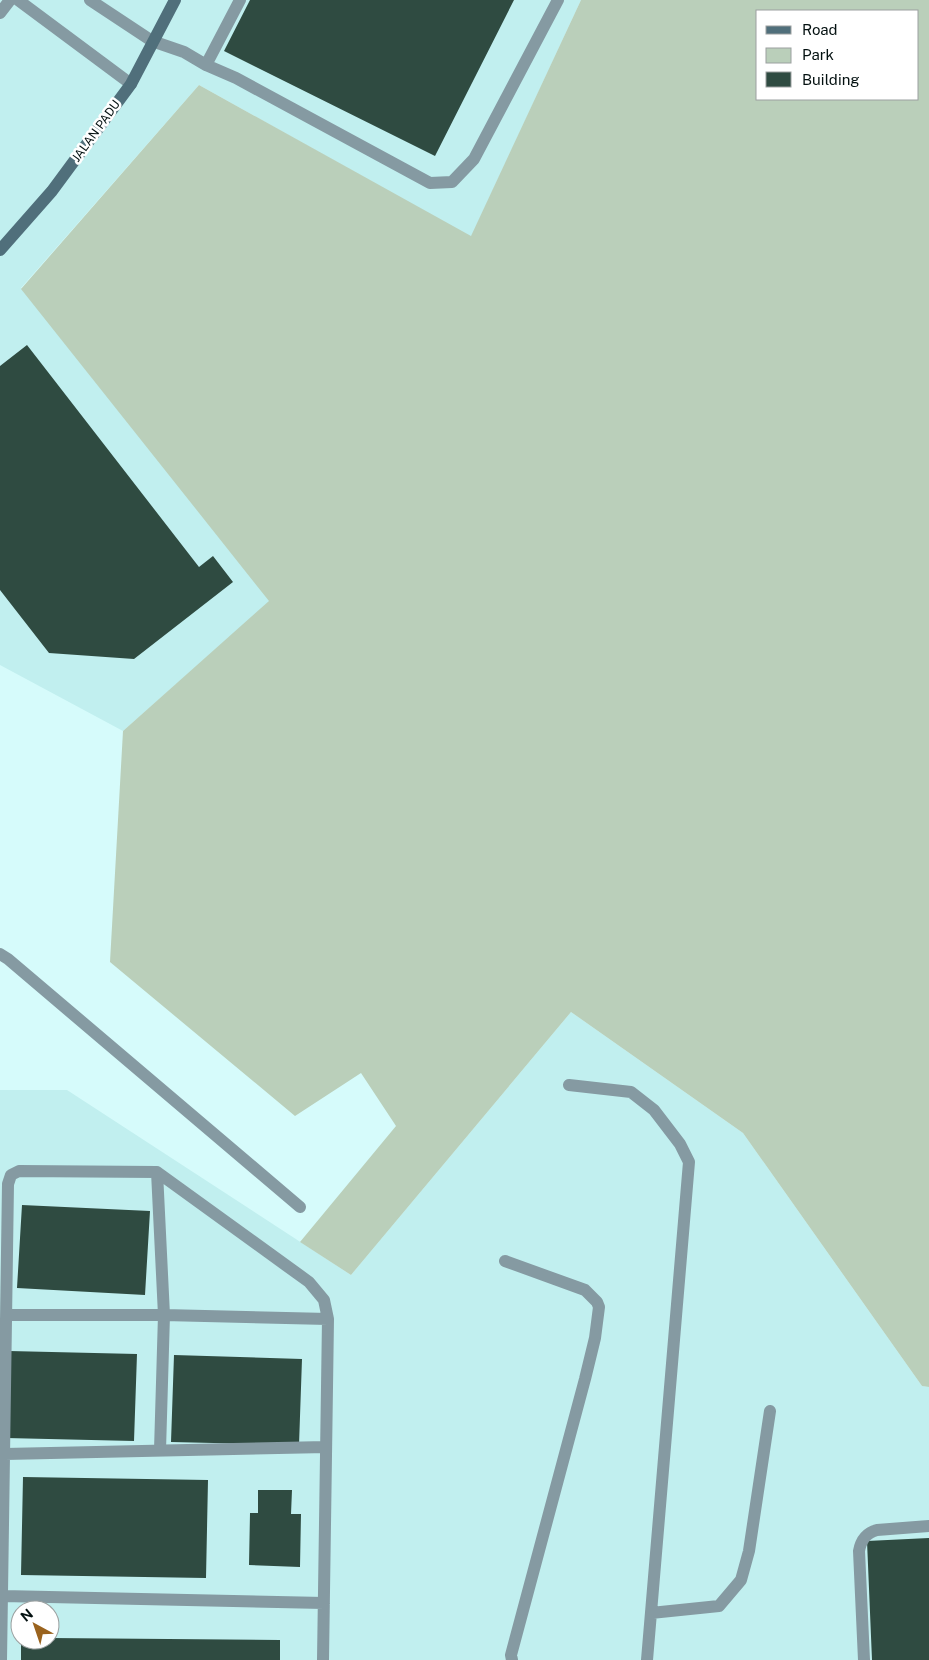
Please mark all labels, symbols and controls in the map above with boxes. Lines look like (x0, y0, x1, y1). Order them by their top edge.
legend (756, 10, 919, 100)
text: Road (802, 21, 838, 38)
text: Park (802, 46, 834, 63)
text: Building (802, 71, 860, 88)
street label: JALAN PADU (69, 98, 123, 164)
north arrow (10, 1600, 60, 1650)
text: N (17, 1605, 36, 1625)

